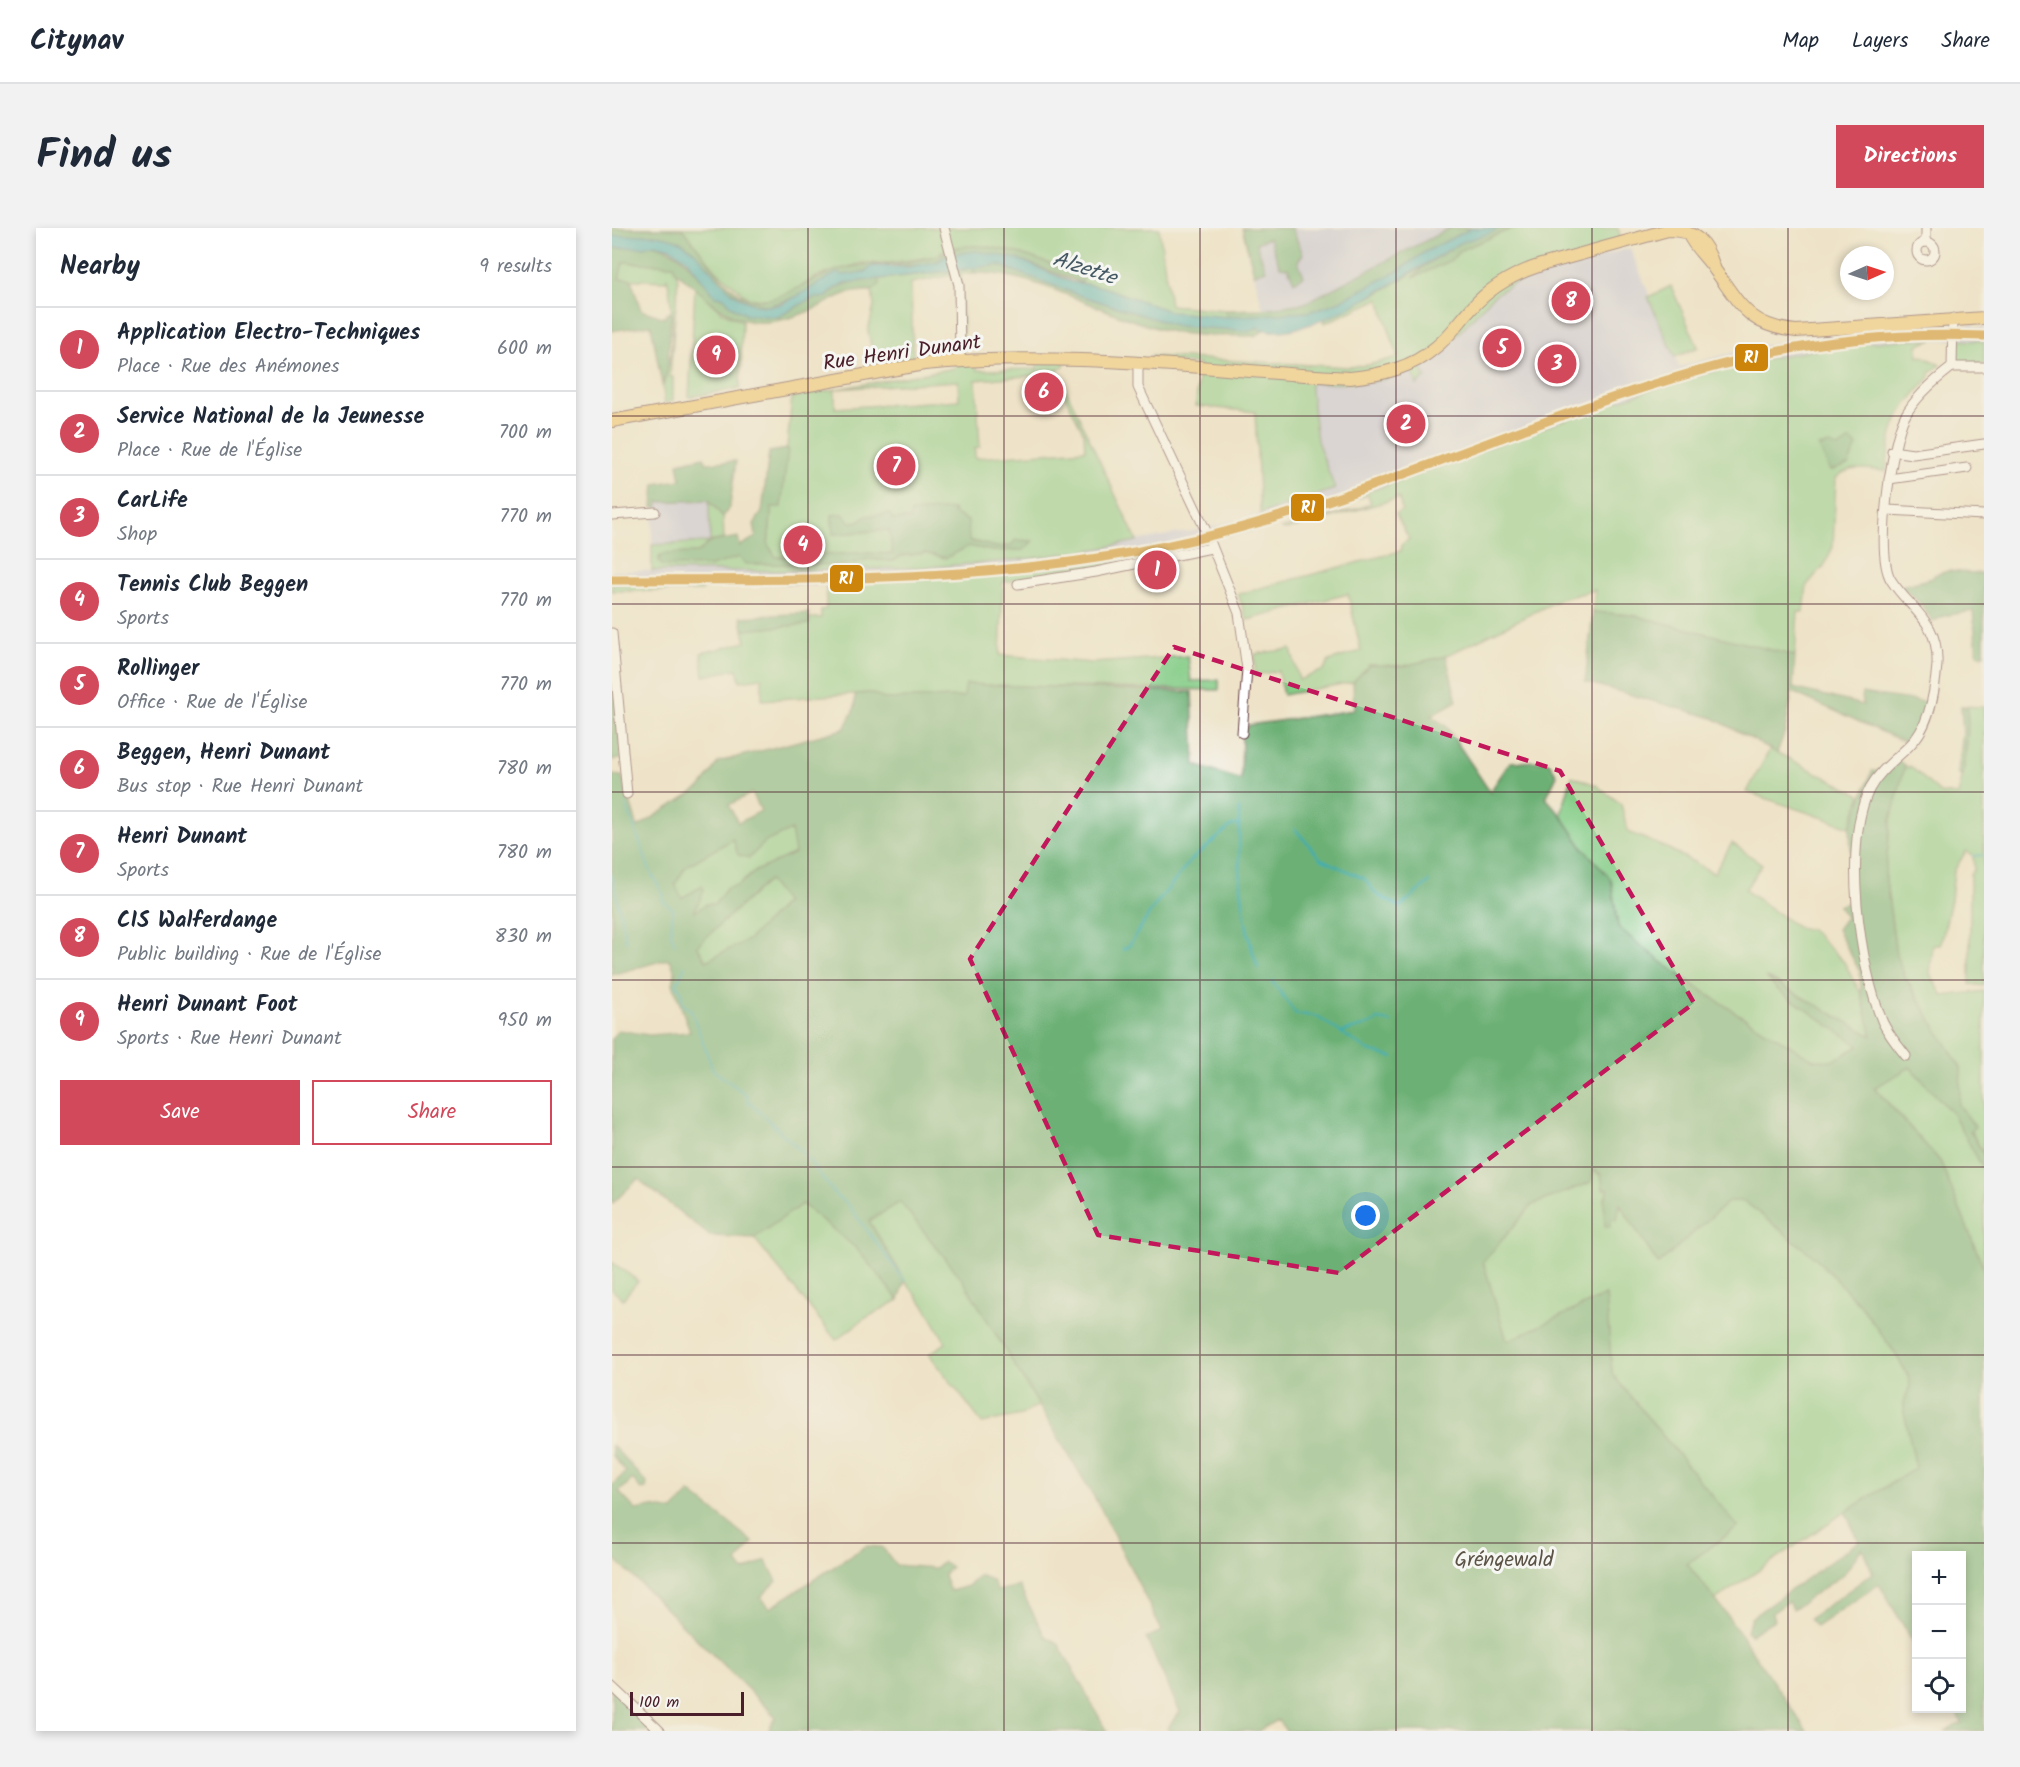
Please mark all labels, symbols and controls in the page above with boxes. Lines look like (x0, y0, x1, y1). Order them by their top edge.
text: Citynav (30, 19, 123, 64)
text: Map (1782, 25, 1819, 58)
text: Layers (1852, 25, 1908, 58)
text: Share (1941, 25, 1990, 58)
text: Find us (36, 123, 172, 190)
button: Directions (1836, 125, 1984, 188)
water label: Alzette (1048, 243, 1123, 297)
text: Nearby (60, 246, 140, 288)
north arrow (1840, 246, 1894, 300)
text: 9 results (479, 251, 552, 283)
pin: 8 (1552, 278, 1590, 324)
text: Application Electro-Techniques (117, 316, 420, 351)
street label: Rue Henri Dunant (821, 326, 984, 381)
pin: 5 (1482, 326, 1522, 370)
pin: 9 (696, 332, 736, 378)
text: 1 (76, 333, 83, 365)
text: 600 m (497, 333, 552, 365)
pin: 3 (1538, 342, 1576, 386)
line badge: R1 (1734, 343, 1769, 372)
text: R1 (1744, 346, 1758, 371)
text: Place · Rue des Anémones (117, 351, 339, 383)
pin: 6 (1024, 370, 1064, 414)
text: Service National de la Jeunesse (117, 400, 424, 435)
pin: 2 (1386, 402, 1426, 446)
text: 2 (74, 417, 85, 449)
text: 700 m (499, 417, 552, 449)
text: Place · Rue de l'Église (117, 435, 302, 467)
pin: 7 (876, 444, 916, 488)
text: CarLife (117, 484, 188, 519)
line badge: R1 (1290, 493, 1325, 522)
text: R1 (1301, 496, 1315, 521)
text: 3 (74, 501, 85, 533)
text: 770 m (500, 501, 552, 533)
text: Shop (117, 519, 157, 551)
pin: 4 (784, 522, 822, 568)
pin: 1 (1138, 548, 1176, 592)
line badge: R1 (829, 564, 864, 593)
text: R1 (839, 567, 853, 592)
text: Tennis Club Beggen (117, 568, 308, 603)
text: 4 (74, 585, 85, 617)
text: 770 m (500, 585, 552, 617)
text: Sports (117, 603, 169, 635)
text: Rollinger (117, 652, 199, 687)
text: 5 (74, 669, 85, 701)
text: 770 m (500, 669, 552, 701)
text: Office · Rue de l'Église (117, 687, 308, 719)
text: Beggen, Henri Dunant (117, 736, 330, 771)
text: 6 (74, 753, 85, 785)
text: 780 m (497, 753, 552, 785)
text: Bus stop · Rue Henri Dunant (117, 771, 363, 803)
text: Henri Dunant (117, 820, 247, 855)
text: 7 (75, 837, 84, 869)
text: 780 m (497, 837, 552, 869)
text: Sports (117, 855, 169, 887)
text: CIS Walferdange (117, 904, 277, 939)
text: 8 (74, 921, 85, 953)
text: 830 m (495, 921, 552, 953)
text: Public building · Rue de l'Église (117, 939, 382, 971)
text: Henri Dunant Foot (117, 988, 298, 1023)
text: 9 (74, 1005, 85, 1037)
text: 950 m (498, 1005, 552, 1037)
text: Sports · Rue Henri Dunant (117, 1023, 342, 1055)
button: Save (60, 1080, 300, 1145)
button: Share (312, 1080, 552, 1145)
your location (1351, 1201, 1380, 1230)
park label: Gréngewald (1454, 1544, 1554, 1577)
map controls (1912, 1551, 1966, 1713)
button: + (1912, 1551, 1966, 1605)
button: − (1912, 1605, 1966, 1659)
button: locate (1912, 1659, 1966, 1713)
scale bar (630, 1689, 744, 1716)
text: 100 m (639, 1690, 679, 1715)

